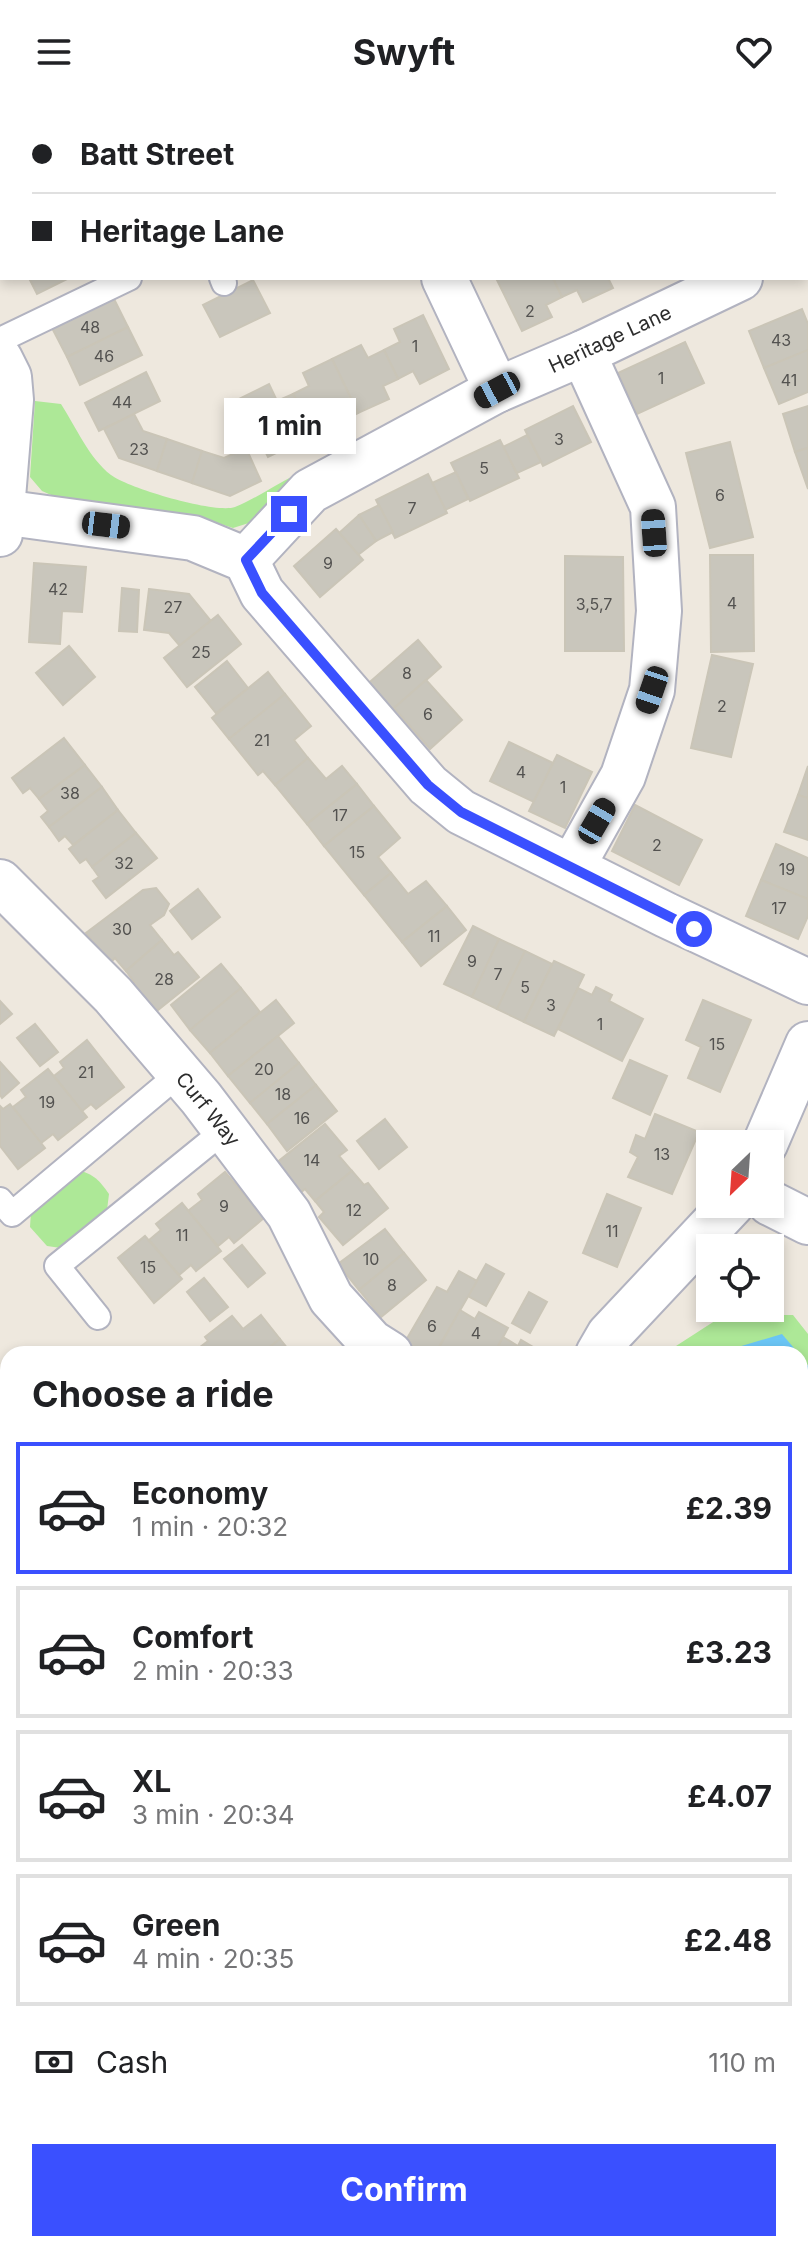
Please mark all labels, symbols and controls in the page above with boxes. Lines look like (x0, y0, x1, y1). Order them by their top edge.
icon: menu (32, 30, 76, 74)
text: Swyft (353, 30, 455, 74)
icon: heart (732, 30, 776, 74)
text: Batt Street (80, 136, 234, 172)
text: Heritage Lane (80, 213, 284, 249)
street label: Heritage Lane (545, 300, 675, 378)
house number: 2 (525, 301, 535, 321)
house number: 48 (80, 317, 100, 337)
house number: 43 (771, 330, 791, 350)
house number: 1 (412, 336, 418, 356)
house number: 46 (94, 346, 114, 366)
car (470, 368, 524, 412)
house number: 1 (658, 368, 664, 388)
house number: 41 (781, 370, 797, 390)
house number: 44 (112, 392, 132, 412)
callout: 1 min (223, 398, 355, 454)
text: 1 min (258, 410, 322, 441)
house number: 3 (554, 429, 564, 449)
house number: 23 (129, 439, 149, 459)
house number: 5 (479, 458, 489, 478)
house number: 6 (715, 485, 725, 505)
route end (271, 496, 307, 532)
house number: 7 (407, 498, 417, 518)
car (640, 508, 668, 558)
car (81, 510, 131, 540)
house number: 9 (323, 553, 333, 573)
house number: 42 (48, 579, 68, 599)
house number: 4 (727, 593, 737, 613)
house number: 3,5,7 (576, 594, 612, 614)
house number: 27 (164, 597, 182, 617)
house number: 25 (191, 642, 211, 662)
house number: 8 (402, 663, 412, 683)
car (633, 663, 671, 717)
house number: 2 (717, 696, 727, 716)
house number: 6 (423, 704, 433, 724)
house number: 21 (254, 730, 270, 750)
house number: 4 (516, 762, 526, 782)
house number: 1 (560, 777, 566, 797)
house number: 38 (60, 783, 80, 803)
car (575, 794, 619, 848)
house number: 17 (332, 805, 348, 825)
house number: 2 (652, 835, 662, 855)
house number: 15 (349, 842, 365, 862)
house number: 32 (114, 853, 134, 873)
house number: 19 (779, 859, 795, 879)
house number: 17 (771, 898, 787, 918)
route start (676, 911, 712, 947)
house number: 30 (112, 919, 132, 939)
house number: 11 (427, 926, 441, 946)
house number: 9 (467, 951, 477, 971)
house number: 7 (493, 964, 503, 984)
house number: 28 (154, 969, 174, 989)
house number: 5 (520, 977, 530, 997)
house number: 3 (546, 995, 556, 1015)
house number: 1 (597, 1014, 603, 1034)
house number: 15 (709, 1034, 725, 1054)
house number: 20 (254, 1059, 274, 1079)
house number: 21 (78, 1062, 94, 1082)
street label: Curf Way (171, 1067, 245, 1151)
house number: 18 (275, 1084, 291, 1104)
house number: 19 (39, 1092, 55, 1112)
house number: 16 (294, 1108, 310, 1128)
north arrow (696, 1130, 784, 1218)
map controls (696, 1130, 784, 1322)
house number: 13 (654, 1144, 670, 1164)
house number: 14 (304, 1150, 320, 1170)
house number: 9 (219, 1196, 229, 1216)
house number: 12 (346, 1200, 362, 1220)
house number: 11 (605, 1221, 619, 1241)
house number: 11 (175, 1225, 189, 1245)
button: locate (696, 1234, 784, 1322)
house number: 10 (363, 1249, 379, 1269)
house number: 15 (140, 1257, 156, 1277)
house number: 8 (387, 1275, 397, 1295)
house number: 6 (427, 1316, 437, 1336)
house number: 4 (471, 1323, 481, 1343)
text: Choose a ride (32, 1372, 274, 1416)
icon: car (36, 1472, 108, 1544)
text: Economy (132, 1475, 268, 1511)
text: £2.39 (686, 1490, 772, 1526)
text: 1 min · 20:32 (132, 1511, 288, 1542)
icon: car (36, 1616, 108, 1688)
text: Comfort (132, 1619, 253, 1655)
text: £3.23 (686, 1634, 772, 1670)
text: 2 min · 20:33 (132, 1655, 294, 1686)
icon: car (36, 1760, 108, 1832)
text: XL (132, 1763, 171, 1799)
text: £4.07 (687, 1778, 772, 1814)
text: 3 min · 20:34 (132, 1799, 295, 1830)
icon: car (36, 1904, 108, 1976)
text: Green (132, 1907, 220, 1943)
text: £2.48 (684, 1922, 772, 1958)
text: 4 min · 20:35 (132, 1943, 294, 1974)
icon: cash (32, 2040, 76, 2084)
text: Cash (96, 2044, 168, 2080)
text: 110 m (708, 2047, 776, 2078)
button: Confirm (32, 2144, 776, 2236)

